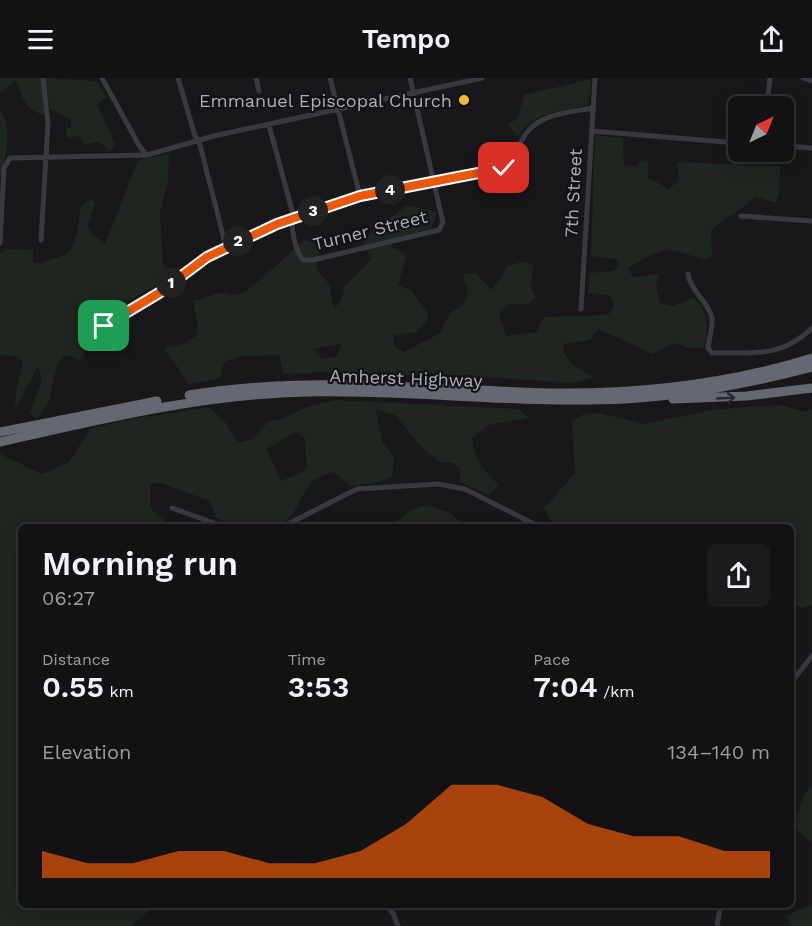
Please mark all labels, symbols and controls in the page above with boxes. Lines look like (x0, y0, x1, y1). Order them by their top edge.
icon: menu (24, 23, 57, 56)
text: Tempo (362, 23, 450, 55)
icon: share (755, 23, 788, 56)
place label: Emmanuel Episcopal Church (199, 90, 452, 111)
marker: Emmanuel Episcopal Church (457, 93, 471, 107)
north arrow (728, 96, 794, 162)
map controls (728, 96, 794, 162)
pin (478, 142, 529, 193)
street label: 7th Street (560, 148, 586, 238)
icon: check (487, 151, 520, 184)
pin: 4 (375, 175, 405, 205)
text: 4 (385, 180, 395, 199)
pin: 3 (298, 196, 328, 226)
text: 3 (308, 201, 318, 220)
street label: Turner Street (311, 206, 430, 254)
pin: 2 (223, 226, 253, 256)
text: 2 (233, 231, 243, 250)
pin: 1 (156, 268, 186, 298)
text: 1 (168, 273, 174, 292)
pin (78, 300, 129, 351)
icon: arrive (87, 309, 120, 342)
street label: Amherst Highway (329, 365, 484, 391)
one-way arrow (716, 392, 736, 403)
text: Morning run (42, 544, 238, 583)
button: share (707, 544, 770, 607)
text: 06:27 (42, 586, 95, 610)
text: Distance (42, 650, 110, 669)
text: Time (288, 650, 326, 669)
text: Pace (533, 650, 570, 669)
text: 0.55 (42, 669, 104, 704)
text: 3:53 (288, 669, 349, 704)
text: 7:04 (533, 669, 598, 704)
text: km (104, 682, 134, 701)
text: /km (598, 682, 635, 701)
text: Elevation (42, 740, 131, 764)
text: 134–140 m (668, 740, 770, 764)

